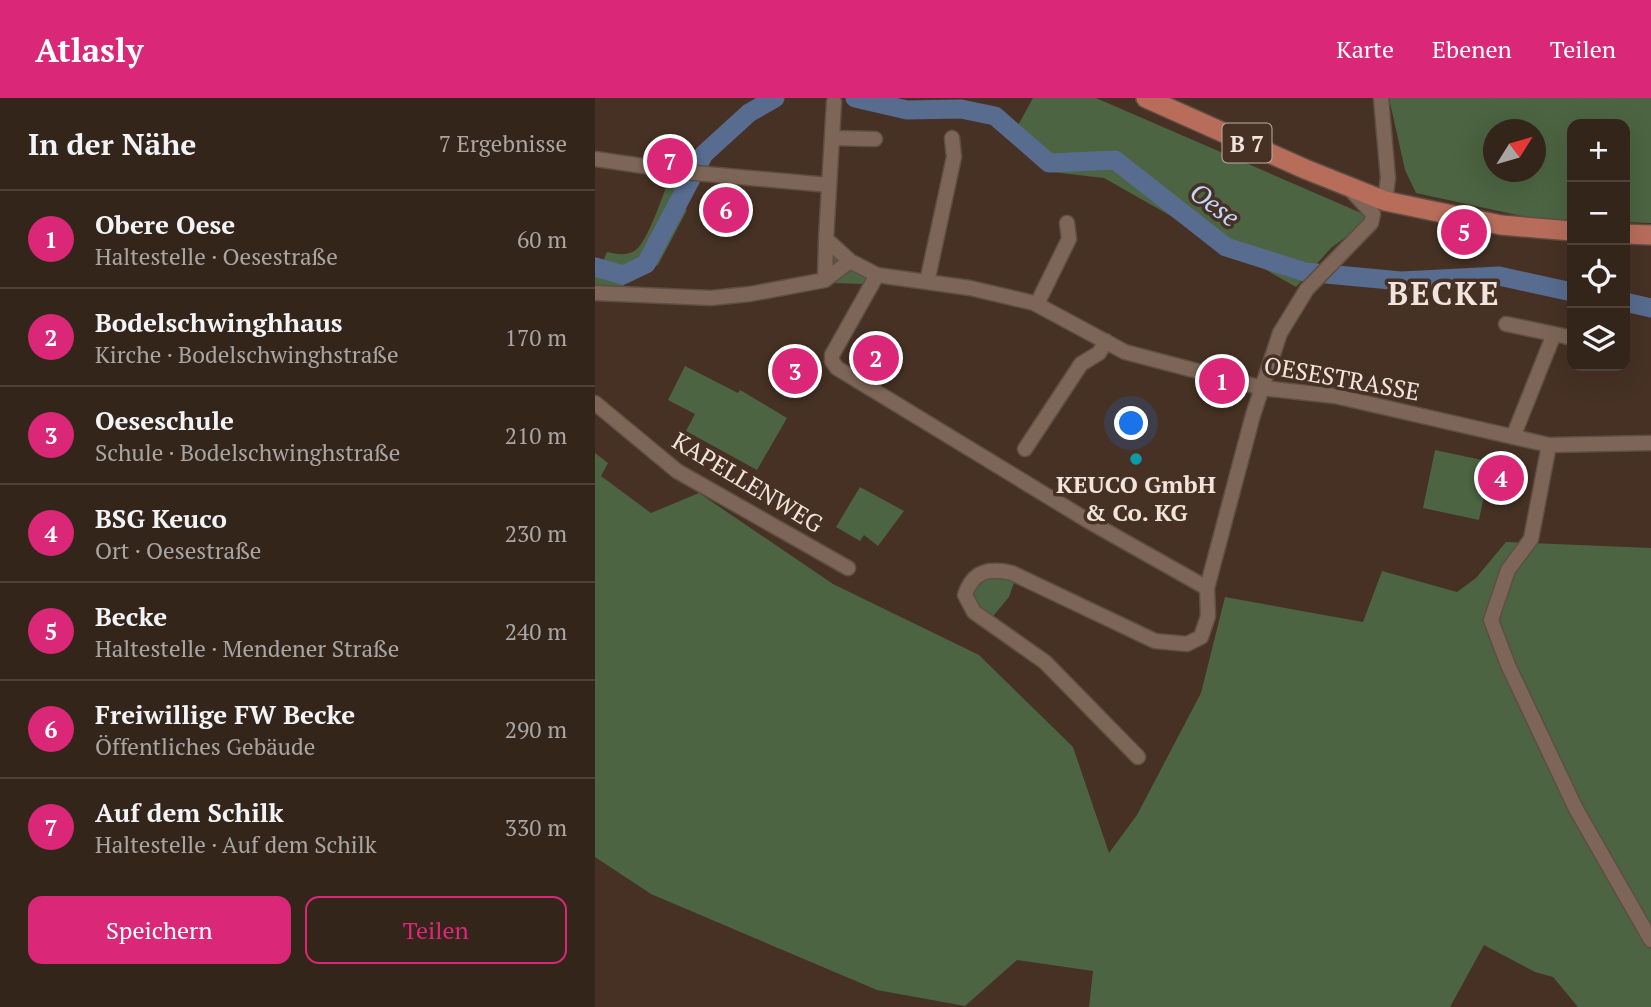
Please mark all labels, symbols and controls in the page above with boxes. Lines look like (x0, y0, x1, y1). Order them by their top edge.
text: Atlasly (35, 28, 143, 71)
text: Karte (1336, 33, 1394, 65)
text: Ebenen (1432, 33, 1512, 65)
text: Teilen (1550, 33, 1616, 65)
north arrow (1483, 119, 1546, 182)
map controls (1567, 119, 1630, 371)
button: + (1567, 119, 1630, 182)
text: In der Nähe (28, 124, 196, 164)
road number: B 7 (1223, 124, 1271, 162)
text: 7 Ergebnisse (439, 128, 567, 159)
pin: 7 (647, 135, 693, 187)
water label: Oese (1183, 174, 1247, 234)
button: − (1567, 182, 1630, 245)
pin: 6 (703, 184, 749, 236)
pin: 5 (1441, 206, 1487, 258)
text: Obere Oese (95, 207, 235, 241)
text: 1 (45, 224, 58, 255)
text: 60 m (517, 224, 567, 255)
text: Haltestelle · Oesestraße (95, 241, 338, 272)
button: locate (1567, 245, 1630, 308)
district label: BECKE (1387, 272, 1501, 314)
text: Bodelschwinghhaus (95, 305, 343, 339)
button: layers (1567, 308, 1630, 371)
text: 2 (45, 322, 58, 353)
text: 170 m (505, 322, 567, 353)
pin: 2 (853, 332, 899, 384)
text: Kirche · Bodelschwinghstraße (95, 339, 399, 370)
pin: 3 (772, 345, 818, 397)
street label: OESESTRASSE (1262, 349, 1422, 407)
pin: 1 (1199, 355, 1245, 407)
text: Oeseschule (95, 403, 234, 437)
your location (1114, 406, 1148, 440)
text: 3 (45, 420, 58, 451)
text: 210 m (505, 420, 567, 451)
street label: KAPELLENWEG (667, 424, 830, 540)
text: Schule · Bodelschwinghstraße (95, 437, 400, 468)
marker: KEUCO GmbH & Co. KG (1128, 451, 1144, 467)
pin: 4 (1478, 452, 1524, 504)
place label: KEUCO GmbH & Co. KG (1056, 468, 1216, 528)
text: BSG Keuco (95, 501, 227, 535)
text: 4 (45, 518, 58, 549)
text: 230 m (505, 518, 567, 549)
text: Ort · Oesestraße (95, 535, 261, 566)
text: Becke (95, 599, 167, 633)
text: 5 (45, 616, 58, 647)
text: 240 m (505, 616, 567, 647)
text: Haltestelle · Mendener Straße (95, 633, 399, 664)
text: Freiwillige FW Becke (95, 697, 355, 731)
text: 6 (45, 714, 58, 745)
text: 290 m (505, 714, 567, 745)
text: Öffentliches Gebäude (95, 731, 315, 762)
text: Auf dem Schilk (95, 795, 284, 829)
text: 7 (45, 812, 58, 843)
text: 330 m (505, 812, 567, 843)
text: Haltestelle · Auf dem Schilk (95, 829, 377, 860)
button: Speichern (28, 896, 291, 964)
button: Teilen (305, 896, 567, 964)

